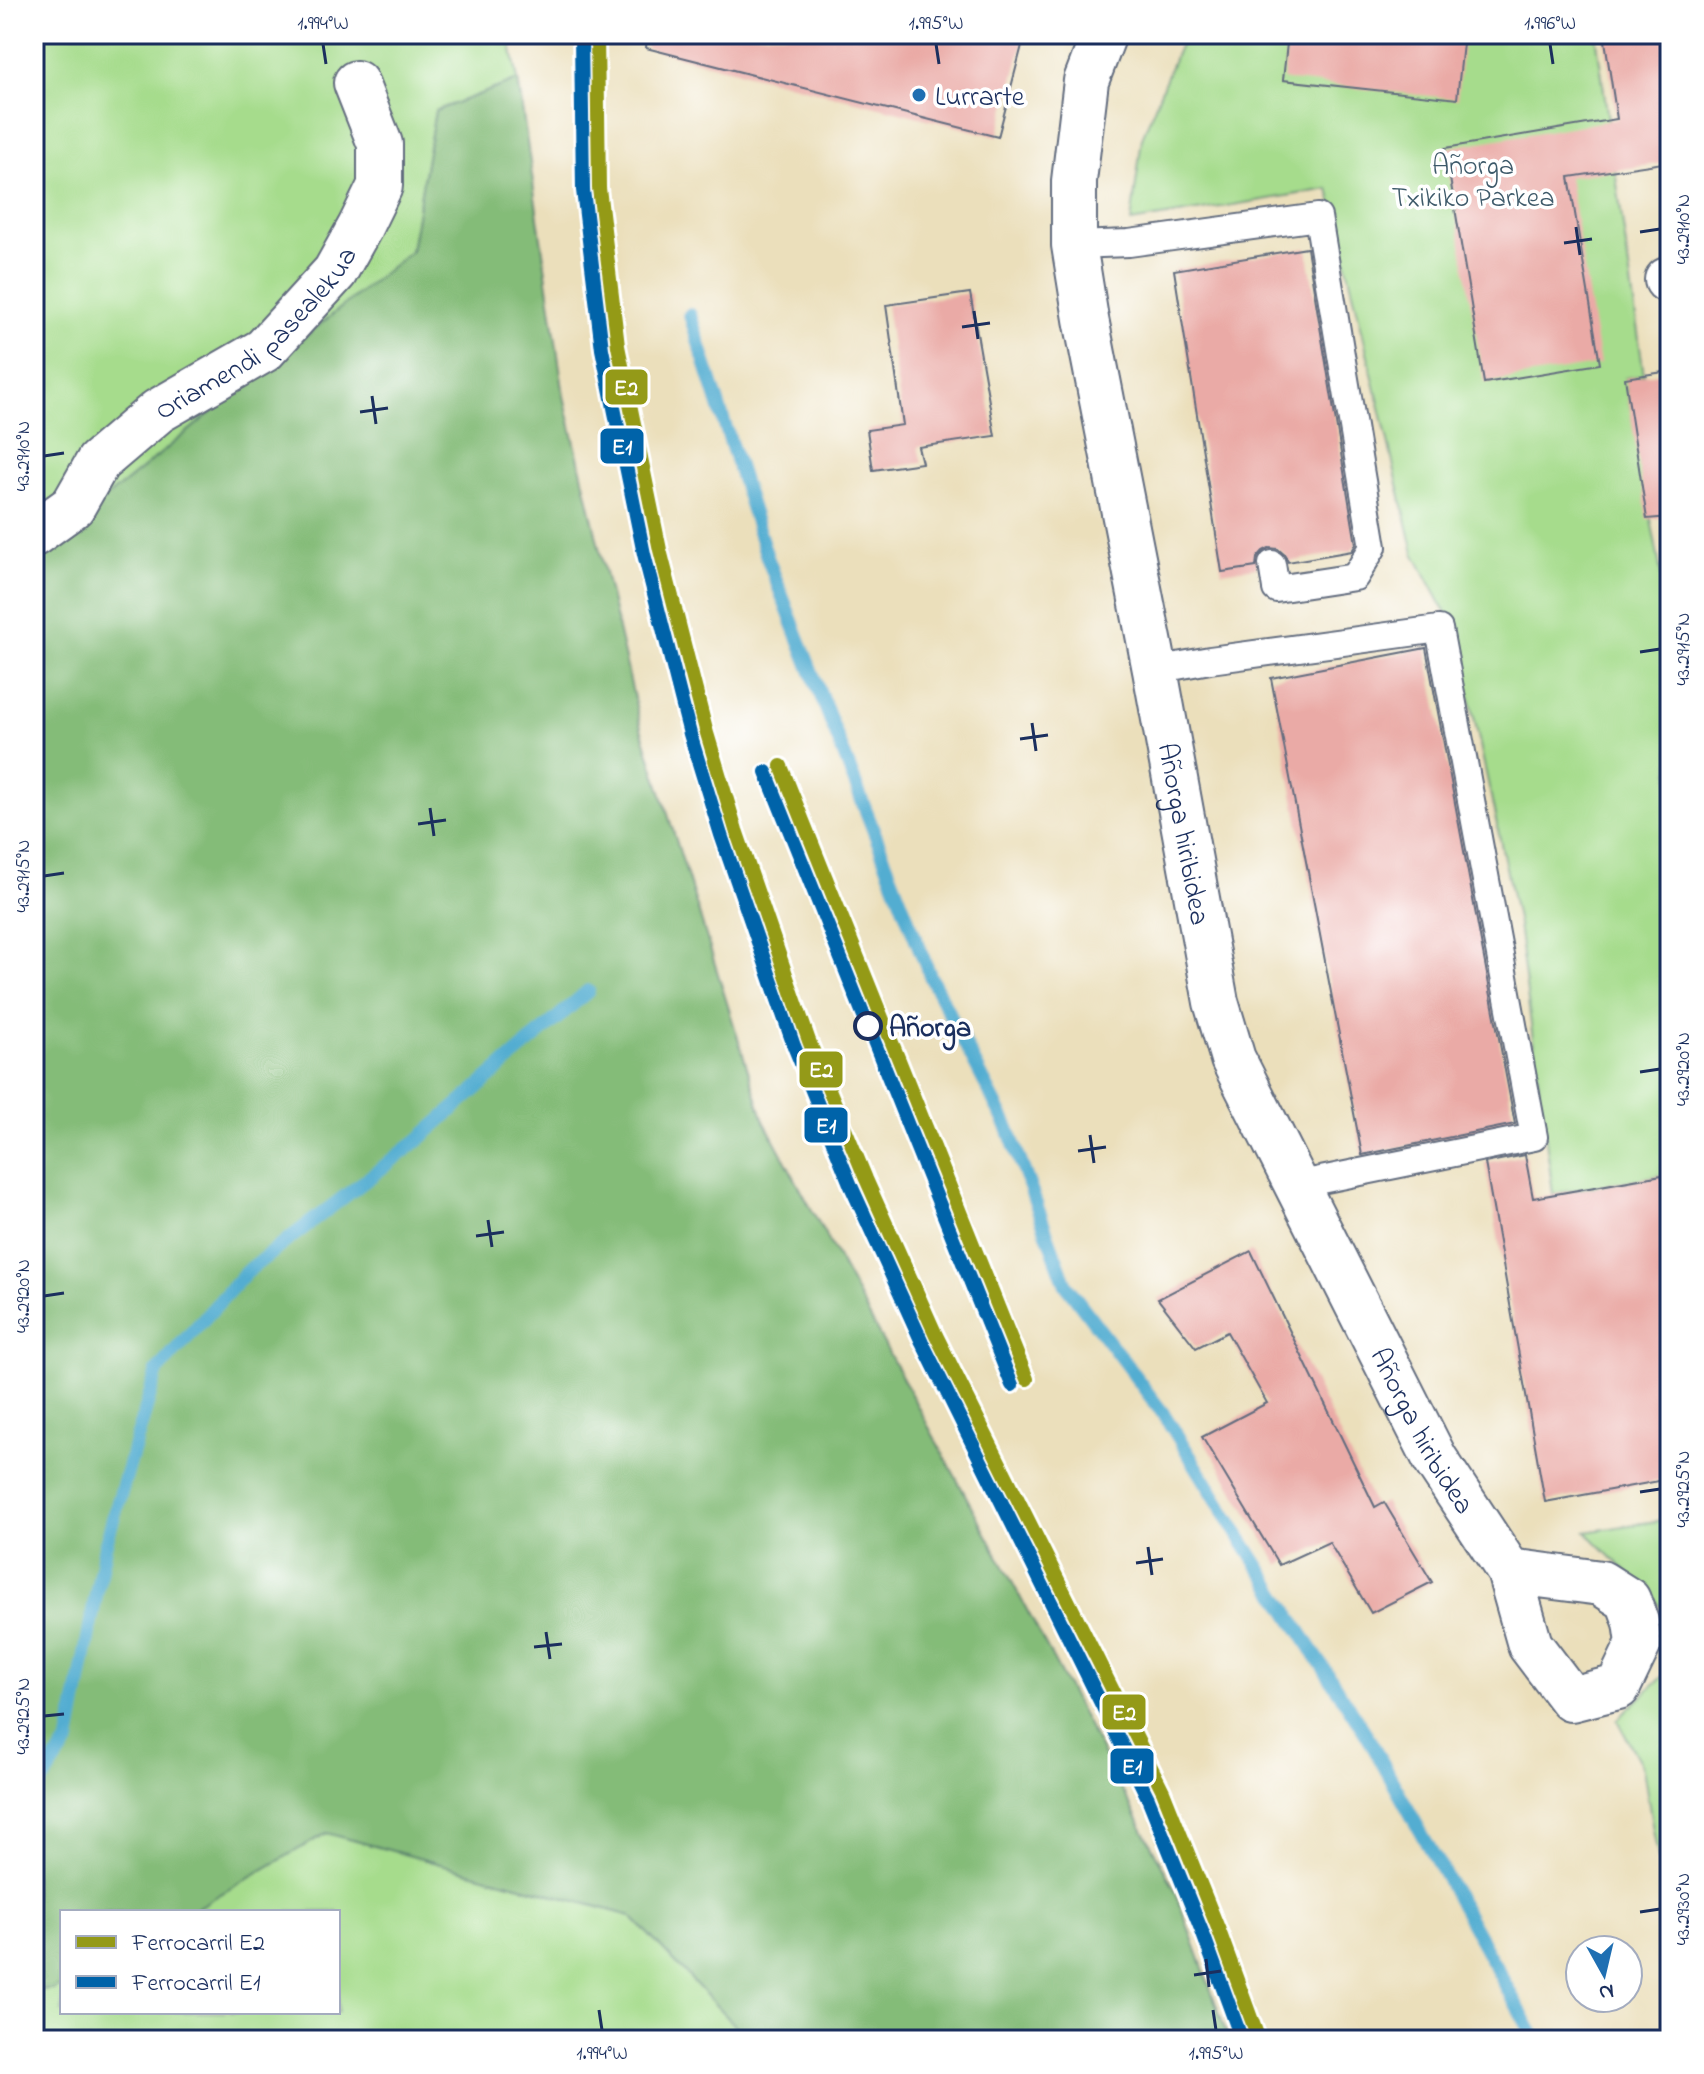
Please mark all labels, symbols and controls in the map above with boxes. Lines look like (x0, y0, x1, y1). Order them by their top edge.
text: 1.994°W (297, 10, 349, 39)
text: 1.995°W (909, 10, 963, 39)
text: 1.996°W (1524, 10, 1576, 39)
place label: Lurrarte (935, 78, 1025, 119)
marker: Lurrarte (910, 86, 928, 104)
park label: Añorga Txikiko Parkea (1391, 147, 1555, 220)
text: 43.2910°N (1670, 194, 1699, 264)
street label: Oriamendi pasealekua (148, 240, 369, 432)
line badge: E2 (604, 368, 649, 406)
text: E2 (614, 374, 638, 406)
text: 43.2910°N (10, 421, 39, 491)
line badge: E1 (599, 427, 645, 465)
text: E1 (612, 433, 632, 465)
text: 43.2915°N (1670, 612, 1699, 686)
street label: Añorga hiribidea (1145, 740, 1218, 929)
text: 43.2915°N (10, 839, 39, 913)
place label: Añorga (889, 1009, 971, 1051)
marker: Añorga (854, 1012, 882, 1040)
text: 43.2920°N (1670, 1032, 1699, 1106)
line badge: E2 (798, 1050, 844, 1089)
text: E2 (809, 1056, 833, 1088)
line badge: E1 (803, 1106, 849, 1144)
text: E1 (816, 1112, 836, 1144)
text: 43.2920°N (10, 1259, 39, 1333)
street label: Añorga hiribidea (1358, 1341, 1483, 1523)
text: 43.2925°N (1670, 1451, 1699, 1527)
text: 43.2925°N (10, 1678, 39, 1754)
line badge: E2 (1101, 1693, 1147, 1731)
text: E2 (1112, 1699, 1136, 1731)
line badge: E1 (1109, 1747, 1155, 1785)
text: E1 (1122, 1753, 1142, 1785)
text: 43.2930°N (1670, 1873, 1699, 1945)
legend (60, 1910, 340, 2014)
text: Ferrocarril E2 (131, 1927, 265, 1962)
north arrow (1564, 1934, 1644, 2014)
text: Ferrocarril E1 (131, 1967, 261, 2002)
text: N (1597, 1974, 1616, 2008)
text: 1.994°W (576, 2040, 628, 2069)
text: 1.995°W (1189, 2040, 1243, 2069)

